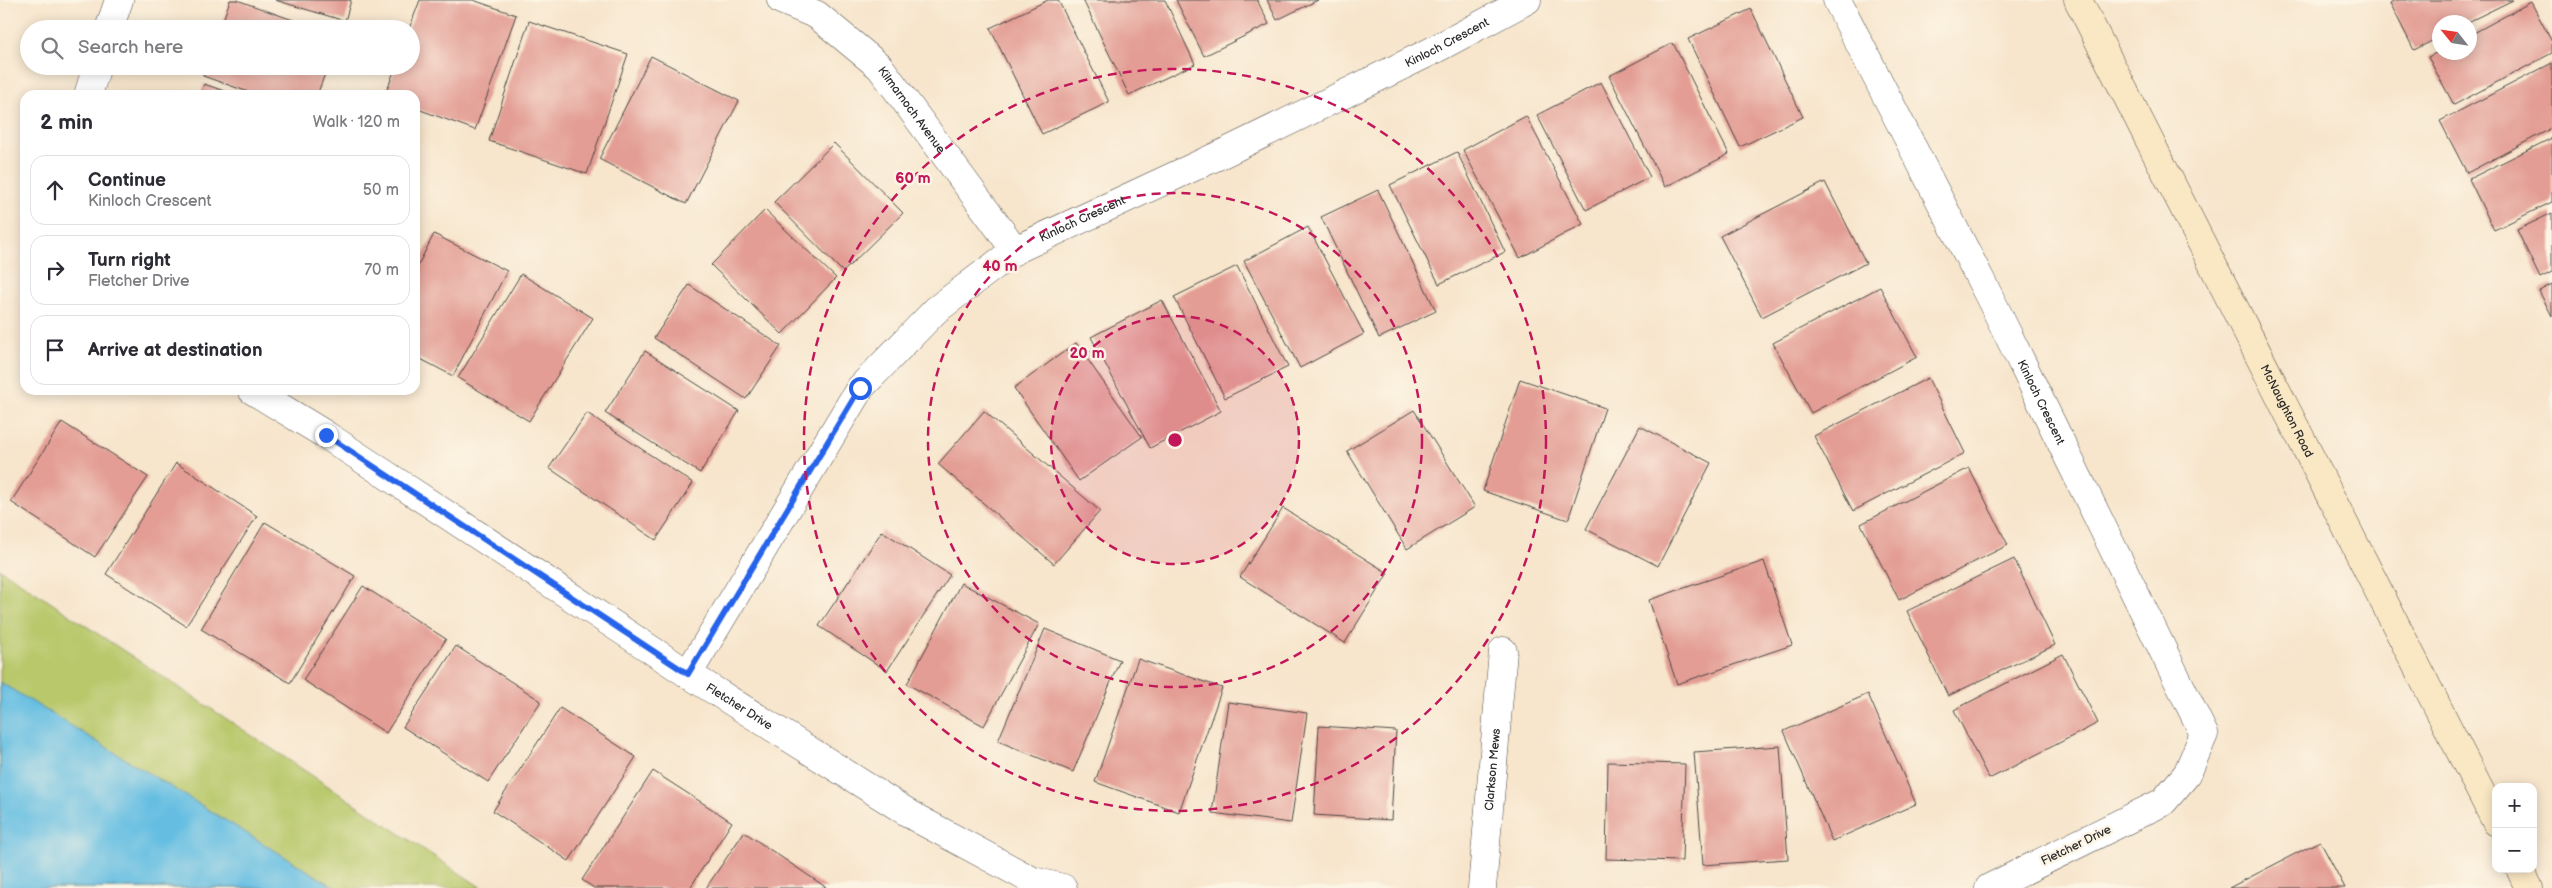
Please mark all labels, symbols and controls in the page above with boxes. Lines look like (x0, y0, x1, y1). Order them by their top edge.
street label: Kinloch Crescent (1403, 15, 1492, 71)
north arrow (2432, 15, 2477, 60)
search box (20, 20, 420, 75)
icon: search (38, 34, 66, 62)
text: Search here (78, 36, 183, 59)
street label: Kilmarnoch Avenue (874, 64, 948, 157)
text: 2 min (40, 110, 93, 135)
text: Walk · 120 m (313, 113, 400, 132)
text: Continue (88, 169, 166, 192)
text: 60 m (895, 169, 931, 188)
icon: ahead (41, 176, 69, 204)
text: 50 m (363, 181, 399, 200)
text: Kinloch Crescent (88, 192, 212, 211)
street label: Kinloch Crescent (1037, 193, 1128, 246)
text: Turn right (88, 249, 171, 272)
icon: right (41, 256, 69, 284)
text: 40 m (982, 257, 1018, 276)
text: 70 m (364, 261, 399, 280)
text: Fletcher Drive (88, 272, 189, 291)
icon: arrive (41, 336, 69, 364)
text: Arrive at destination (88, 339, 263, 362)
text: 20 m (1070, 344, 1105, 363)
street label: Kinloch Crescent (2014, 357, 2068, 448)
street label: McNaughton Road (2257, 362, 2316, 460)
route start (849, 377, 872, 400)
route end (315, 424, 338, 447)
centre of rings (1166, 431, 1184, 449)
street label: Fletcher Drive (703, 680, 775, 733)
street label: Clarkson Mews (1482, 728, 1504, 811)
map controls (2492, 783, 2537, 873)
button: + (2492, 783, 2537, 828)
street label: Fletcher Drive (2039, 822, 2114, 869)
button: − (2492, 828, 2537, 873)

